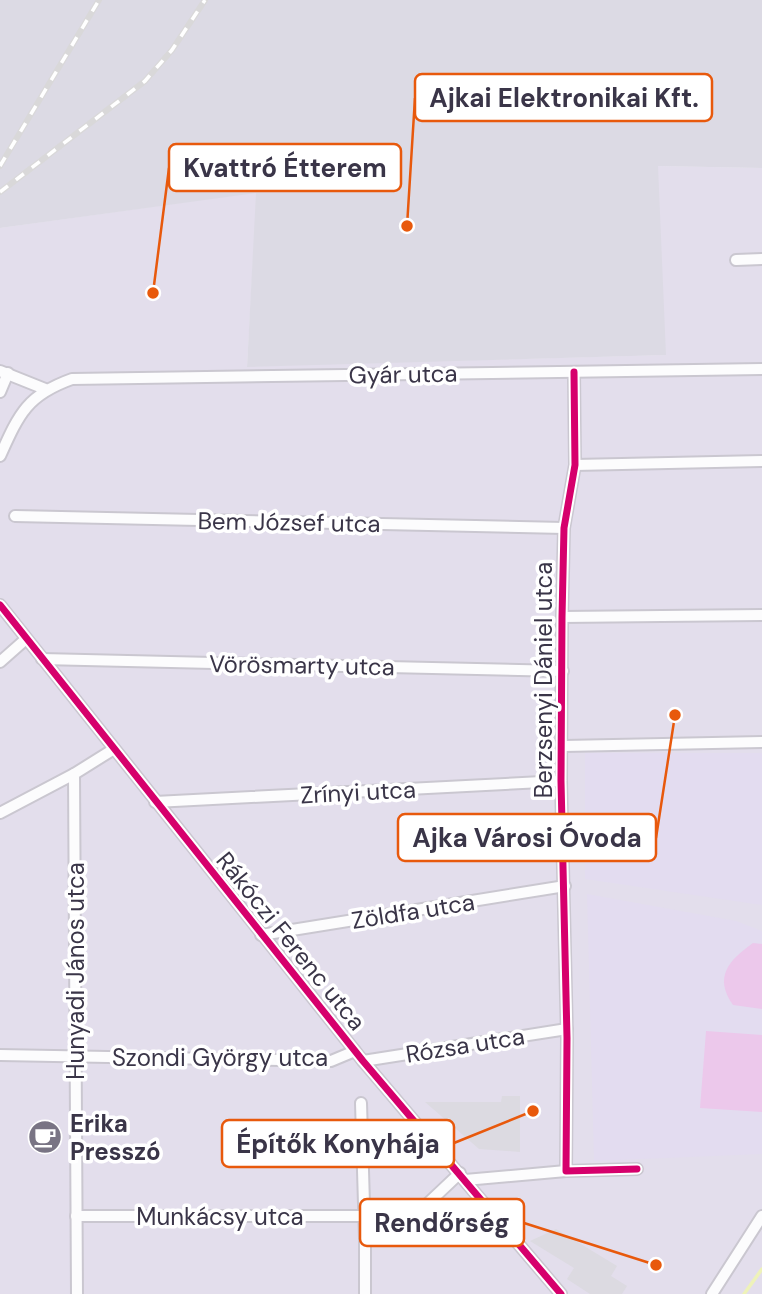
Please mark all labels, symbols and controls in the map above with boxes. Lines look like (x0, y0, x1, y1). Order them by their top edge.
callout: Ajkai Elektronikai Kft. (415, 74, 712, 121)
text: Ajkai Elektronikai Kft. (429, 81, 699, 115)
callout: Kvattró Étterem (169, 144, 401, 191)
text: Kvattró Étterem (183, 151, 387, 185)
street label: Gyár utca (348, 358, 458, 390)
street label: Bem József utca (197, 505, 381, 539)
street label: Berzsenyi Dániel utca (528, 562, 559, 798)
street label: Vörösmarty utca (209, 648, 395, 682)
street label: Zrínyi utca (299, 773, 417, 811)
callout: Ajka Városi Óvoda (398, 814, 656, 861)
text: Ajka Városi Óvoda (412, 821, 642, 855)
street label: Rákóczi Ferenc utca (209, 845, 373, 1037)
street label: Hunyadi János utca (60, 862, 91, 1080)
street label: Zöldfa utca (349, 886, 477, 936)
street label: Rózsa utca (403, 1020, 527, 1070)
street label: Szondi György utca (112, 1042, 328, 1073)
place label: Erika Presszó (70, 1108, 161, 1167)
cafe icon: Erika Presszó (26, 1118, 64, 1156)
callout: Építők Konyhája (222, 1120, 454, 1167)
text: Építők Konyhája (236, 1127, 440, 1161)
callout: Rendőrség (360, 1199, 524, 1246)
street label: Munkácsy utca (136, 1201, 304, 1232)
text: Rendőrség (374, 1206, 510, 1240)

